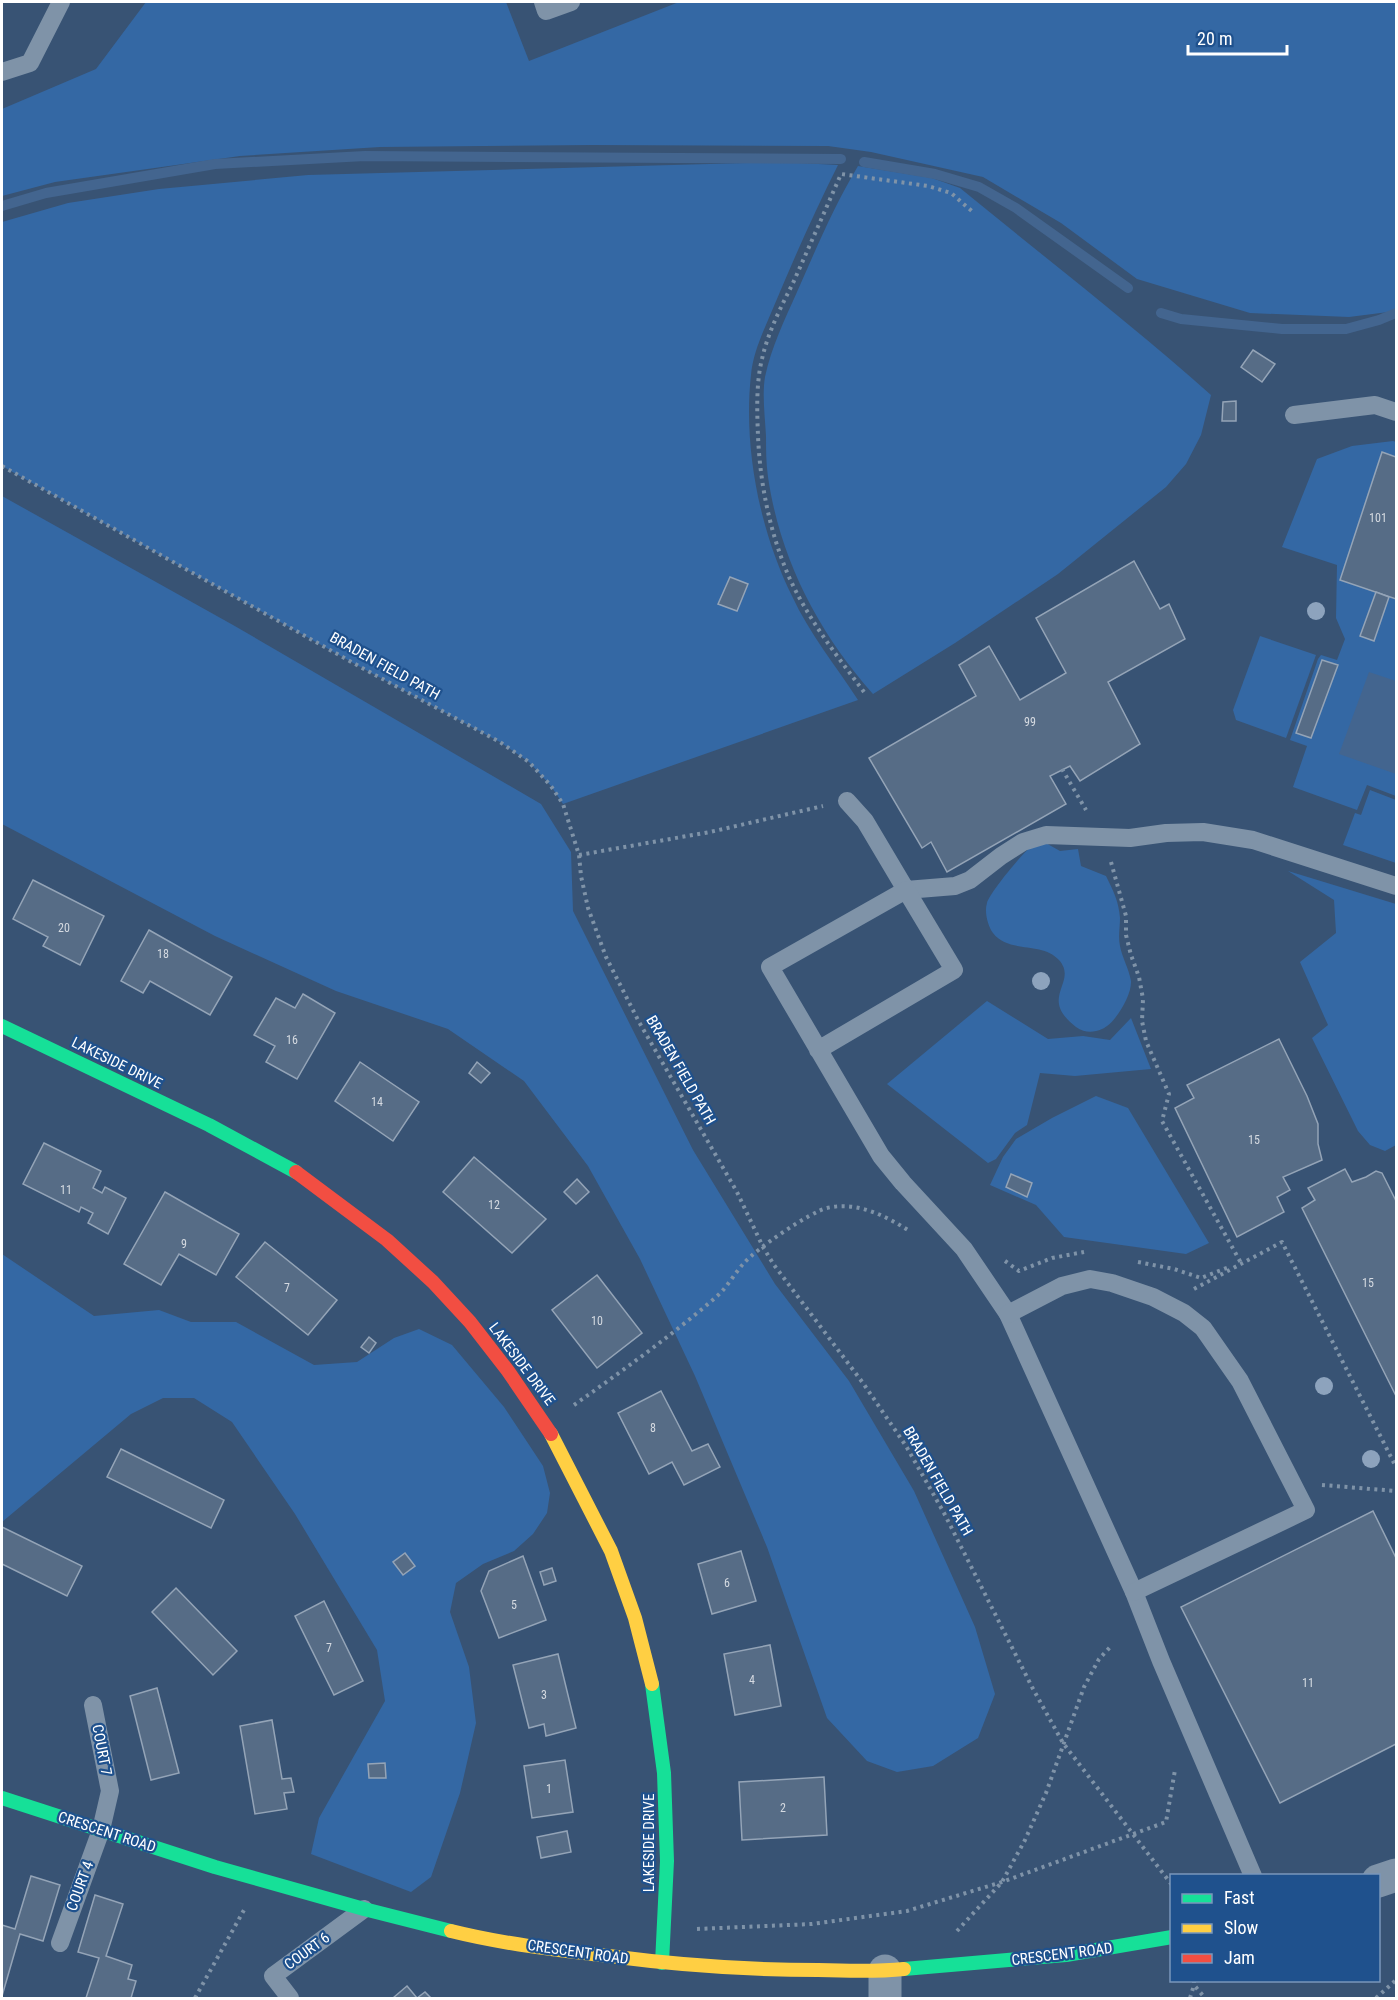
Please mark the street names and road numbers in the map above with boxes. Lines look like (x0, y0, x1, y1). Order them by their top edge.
street label: BRADEN FIELD PATH (327, 628, 443, 704)
street label: BRADEN FIELD PATH (642, 1012, 720, 1128)
street label: LAKESIDE DRIVE (69, 1033, 165, 1093)
street label: LAKESIDE DRIVE (485, 1319, 559, 1409)
street label: BRADEN FIELD PATH (899, 1423, 977, 1539)
street label: COURT 7 (88, 1723, 116, 1777)
street label: LAKESIDE DRIVE (640, 1794, 658, 1892)
street label: CRESCENT ROAD (56, 1808, 158, 1856)
street label: COURT 4 (63, 1859, 97, 1913)
street label: COURT 6 (281, 1929, 333, 1973)
street label: CRESCENT ROAD (526, 1936, 630, 1968)
street label: CRESCENT ROAD (1010, 1939, 1114, 1969)

